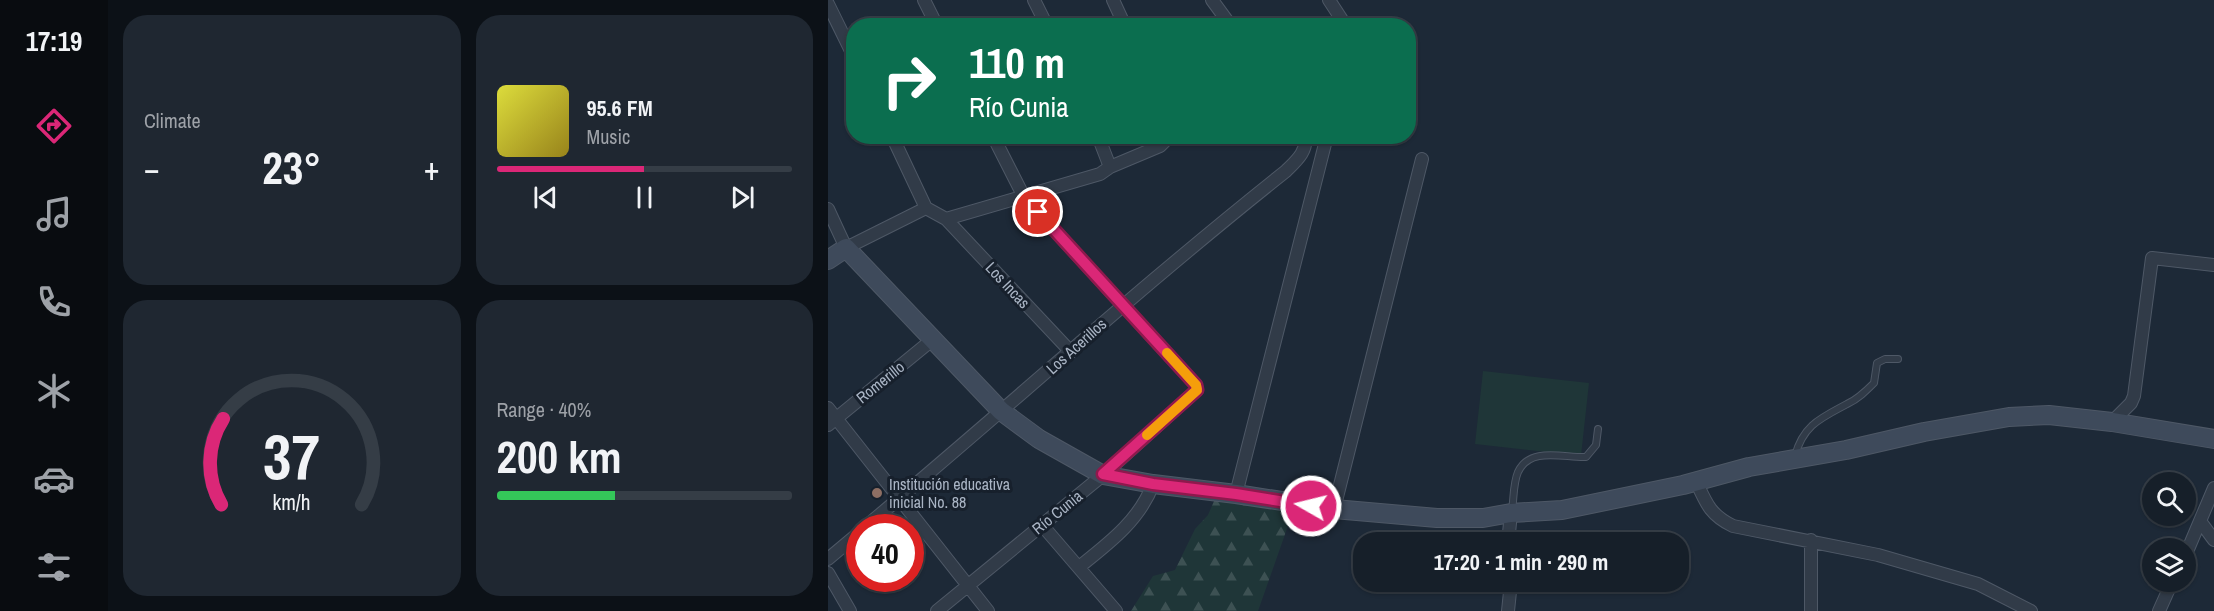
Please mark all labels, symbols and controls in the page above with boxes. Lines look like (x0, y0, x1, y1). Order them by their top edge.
text: 17:19 (26, 23, 82, 59)
text: 110 m (969, 35, 1065, 91)
icon: right (870, 42, 948, 120)
text: Río Cunia (969, 89, 1069, 125)
text: 95.6 FM (587, 93, 653, 123)
icon: directions (33, 105, 75, 147)
text: Climate (144, 107, 201, 134)
text: Music (587, 123, 630, 150)
text: 23° (262, 137, 321, 198)
text: − (144, 146, 160, 190)
text: + (424, 146, 439, 190)
icon: previous (529, 181, 562, 214)
icon: pause (628, 181, 661, 214)
icon: next (726, 181, 759, 214)
pin (1012, 186, 1063, 237)
icon: music (33, 193, 75, 235)
icon: arrive (1021, 195, 1054, 228)
street label: Los Incas (981, 257, 1035, 313)
icon: phone (33, 281, 75, 323)
street label: Los Acerillos (1041, 313, 1111, 379)
street label: Romerillo (851, 356, 909, 408)
icon: climate (33, 370, 75, 412)
text: Range · 40% (497, 396, 591, 423)
text: 37 (263, 414, 320, 498)
text: 200 km (497, 426, 622, 487)
icon: car (33, 458, 75, 500)
map controls (2142, 472, 2196, 592)
button: search (2142, 472, 2196, 526)
place label: Institución educativa inicial No. 88 (889, 473, 1011, 513)
position arrow (1279, 474, 1343, 538)
street label: Río Cunia (1027, 484, 1087, 539)
marker: Institución educativa inicial No. 88 (870, 486, 884, 500)
text: km/h (273, 488, 311, 517)
speed limit sign: 40 (846, 514, 924, 592)
button: layers (2142, 538, 2196, 592)
icon: filters (33, 546, 75, 588)
text: 17:20 · 1 min · 290 m (1434, 547, 1608, 577)

